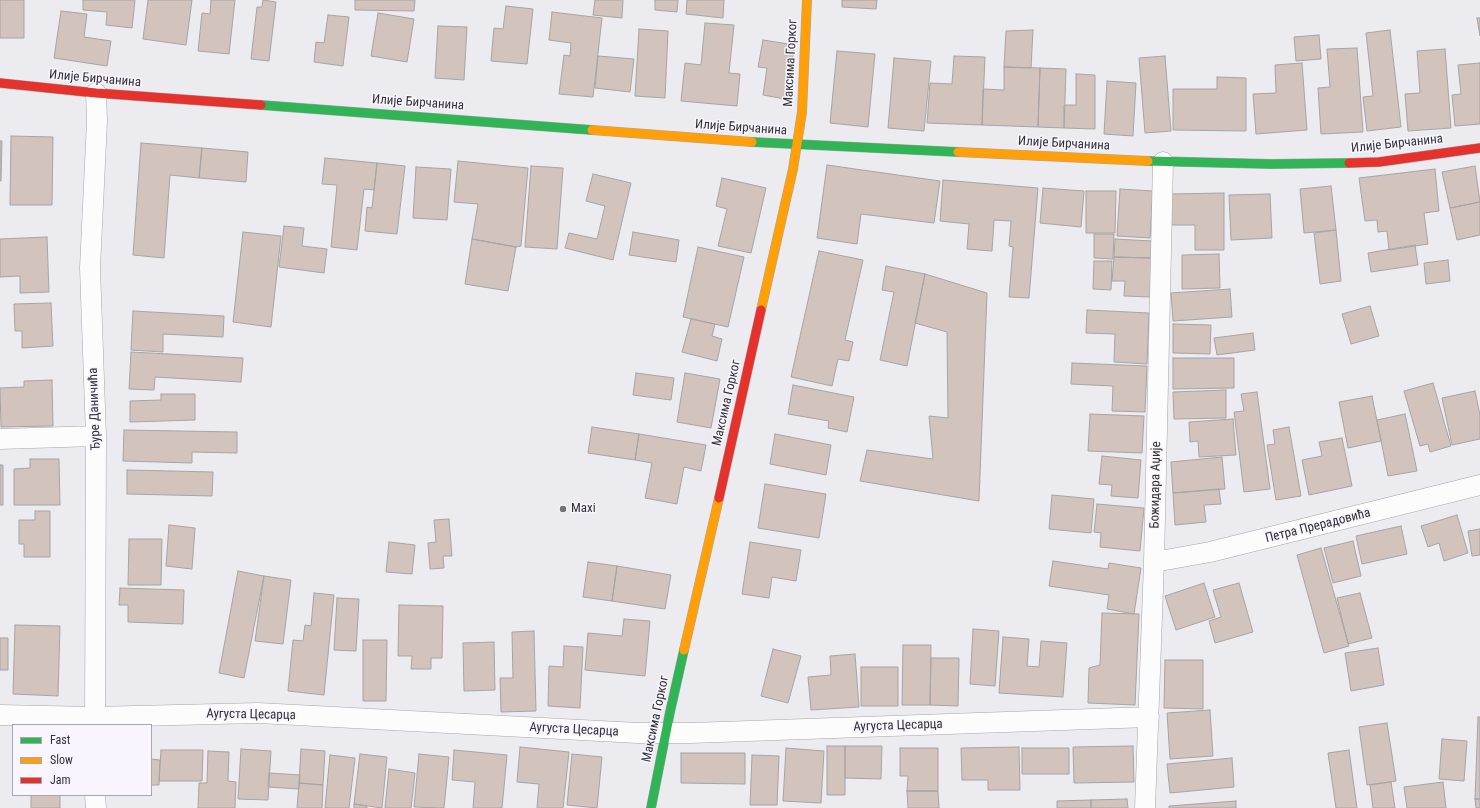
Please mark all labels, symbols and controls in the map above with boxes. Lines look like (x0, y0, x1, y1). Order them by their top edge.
street label: Максима Горког (781, 19, 801, 107)
street label: Илије Бирчанина (48, 67, 142, 91)
street label: Илије Бирчанина (372, 92, 464, 114)
street label: Илије Бирчанина (695, 117, 787, 139)
street label: Илије Бирчанина (1350, 131, 1444, 157)
street label: Илије Бирчанина (1018, 134, 1110, 154)
street label: Максима Горког (710, 358, 744, 448)
street label: Ђуре Даничића (86, 367, 104, 451)
street label: Божидара Аџије (1147, 441, 1165, 529)
place label: Maxi (571, 501, 596, 517)
marker: Maxi (558, 504, 568, 514)
street label: Петра Прерадовића (1264, 505, 1372, 547)
street label: Максима Горког (639, 674, 673, 764)
street label: Аугуста Цесарца (206, 706, 296, 724)
street label: Аугуста Цесарца (853, 717, 943, 735)
street label: Аугуста Цесарца (529, 720, 619, 740)
legend (12, 724, 152, 796)
text: Fast (50, 733, 70, 747)
text: Slow (50, 753, 73, 767)
text: Jam (50, 773, 71, 787)

